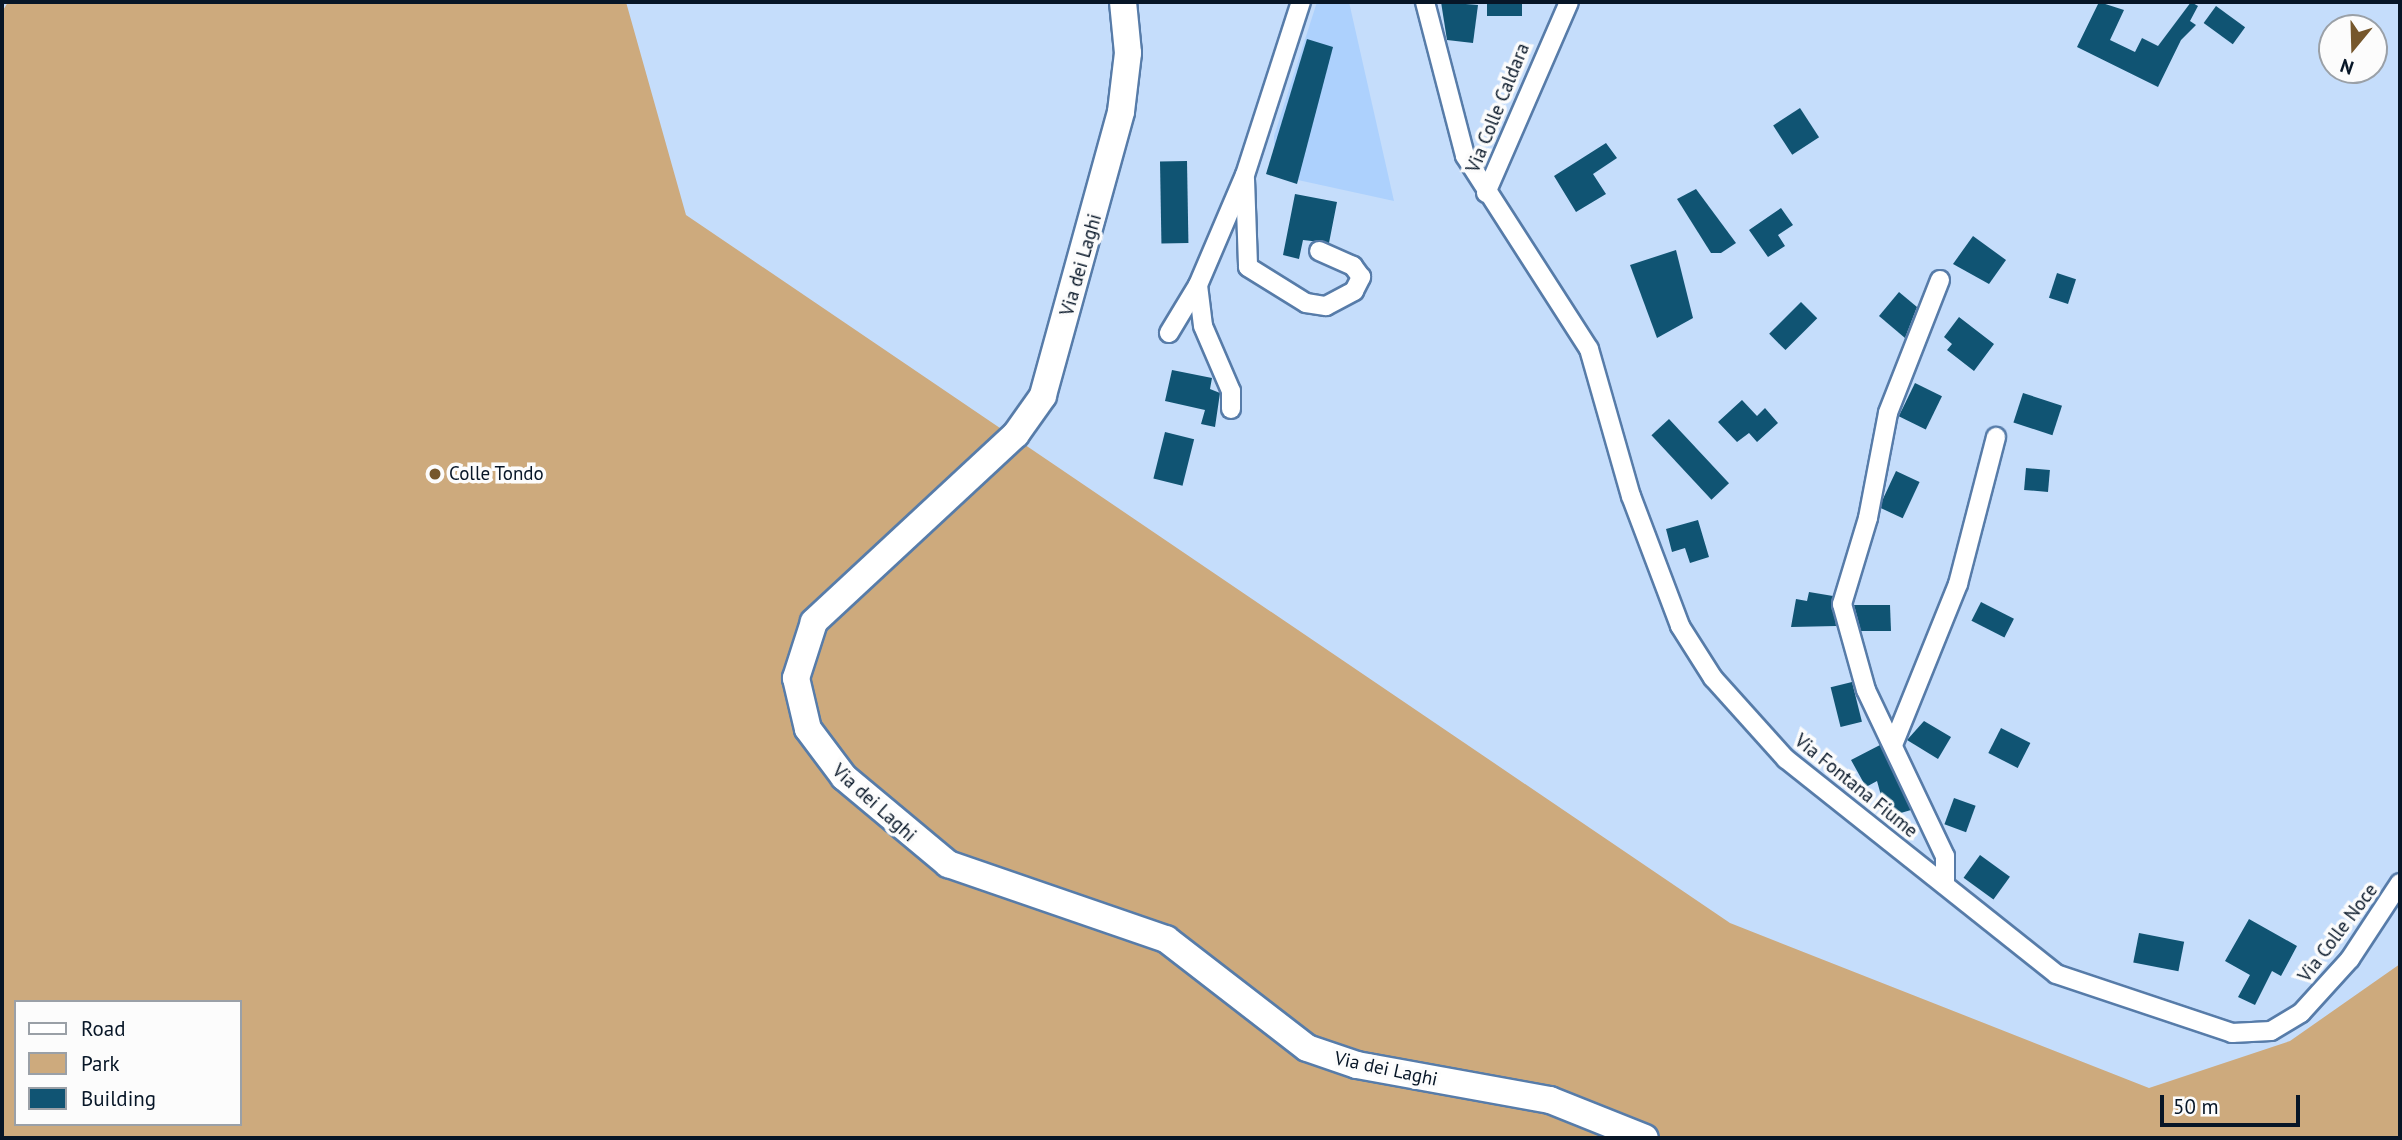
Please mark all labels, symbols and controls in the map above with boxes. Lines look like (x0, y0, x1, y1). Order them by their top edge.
north arrow (2318, 14, 2388, 84)
street label: Via Colle Caldara (1462, 40, 1534, 176)
text: N (2337, 54, 2357, 80)
street label: Via dei Laghi (1056, 211, 1106, 319)
place label: Colle Tondo (449, 463, 544, 485)
marker: Colle Tondo (427, 466, 443, 482)
street label: Via Fontana Fiume (1790, 729, 1922, 843)
street label: Via dei Laghi (827, 759, 921, 847)
street label: Via Colle Noce (2294, 879, 2382, 987)
legend (14, 1000, 242, 1126)
text: Road (81, 1015, 125, 1042)
street label: Via dei Laghi (1332, 1047, 1440, 1091)
text: Park (81, 1050, 120, 1077)
scale bar (2164, 1080, 2304, 1124)
text: Building (81, 1085, 156, 1112)
text: 50 m (2173, 1093, 2219, 1120)

